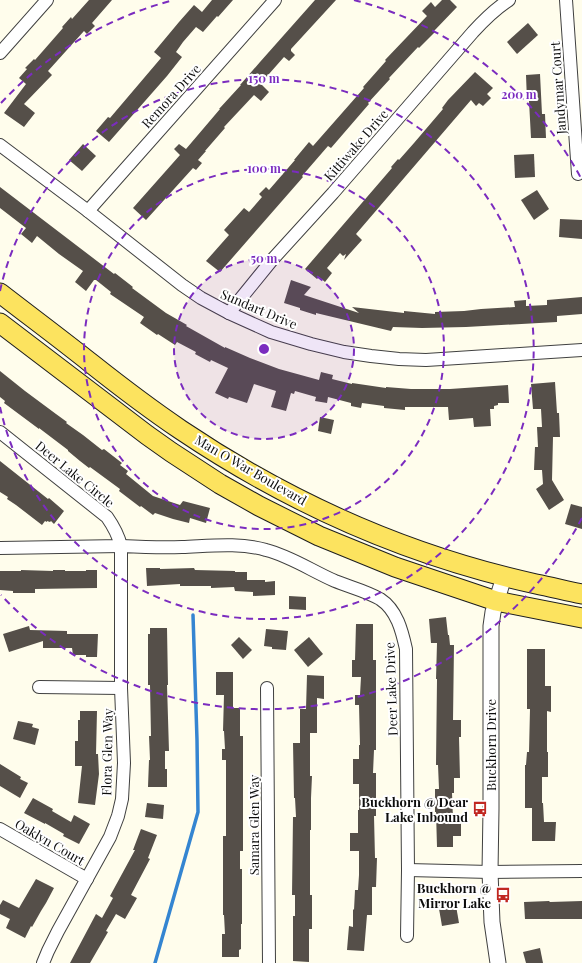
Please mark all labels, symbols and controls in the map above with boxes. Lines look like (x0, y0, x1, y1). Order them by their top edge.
street label: Jandymar Court (546, 41, 569, 136)
street label: Remora Drive (137, 60, 204, 131)
text: 150 m (248, 70, 280, 86)
text: 200 m (501, 86, 537, 102)
street label: Kittiwake Drive (320, 105, 392, 184)
text: 100 m (247, 160, 281, 176)
text: 50 m (251, 250, 278, 266)
street label: Sundart Drive (218, 285, 300, 332)
centre of rings (257, 342, 271, 356)
street label: Man O War Boulevard (192, 431, 311, 509)
street label: Deer Lake Circle (32, 437, 119, 511)
street label: Deer Lake Drive (380, 641, 401, 736)
street label: Buckhorn Drive (482, 699, 499, 791)
street label: Flora Glen Way (97, 708, 116, 796)
street label: Samara Glen Way (245, 774, 262, 875)
place label: Buckhorn @ Dear Lake Inbound (361, 793, 468, 825)
bus stop icon: Buckhorn @ Dear Lake Inbound (471, 800, 489, 818)
street label: Oaklyn Court (12, 815, 89, 869)
place label: Buckhorn @ Mirror Lake (417, 879, 491, 911)
bus stop icon: Buckhorn @ Mirror Lake (494, 886, 512, 904)

